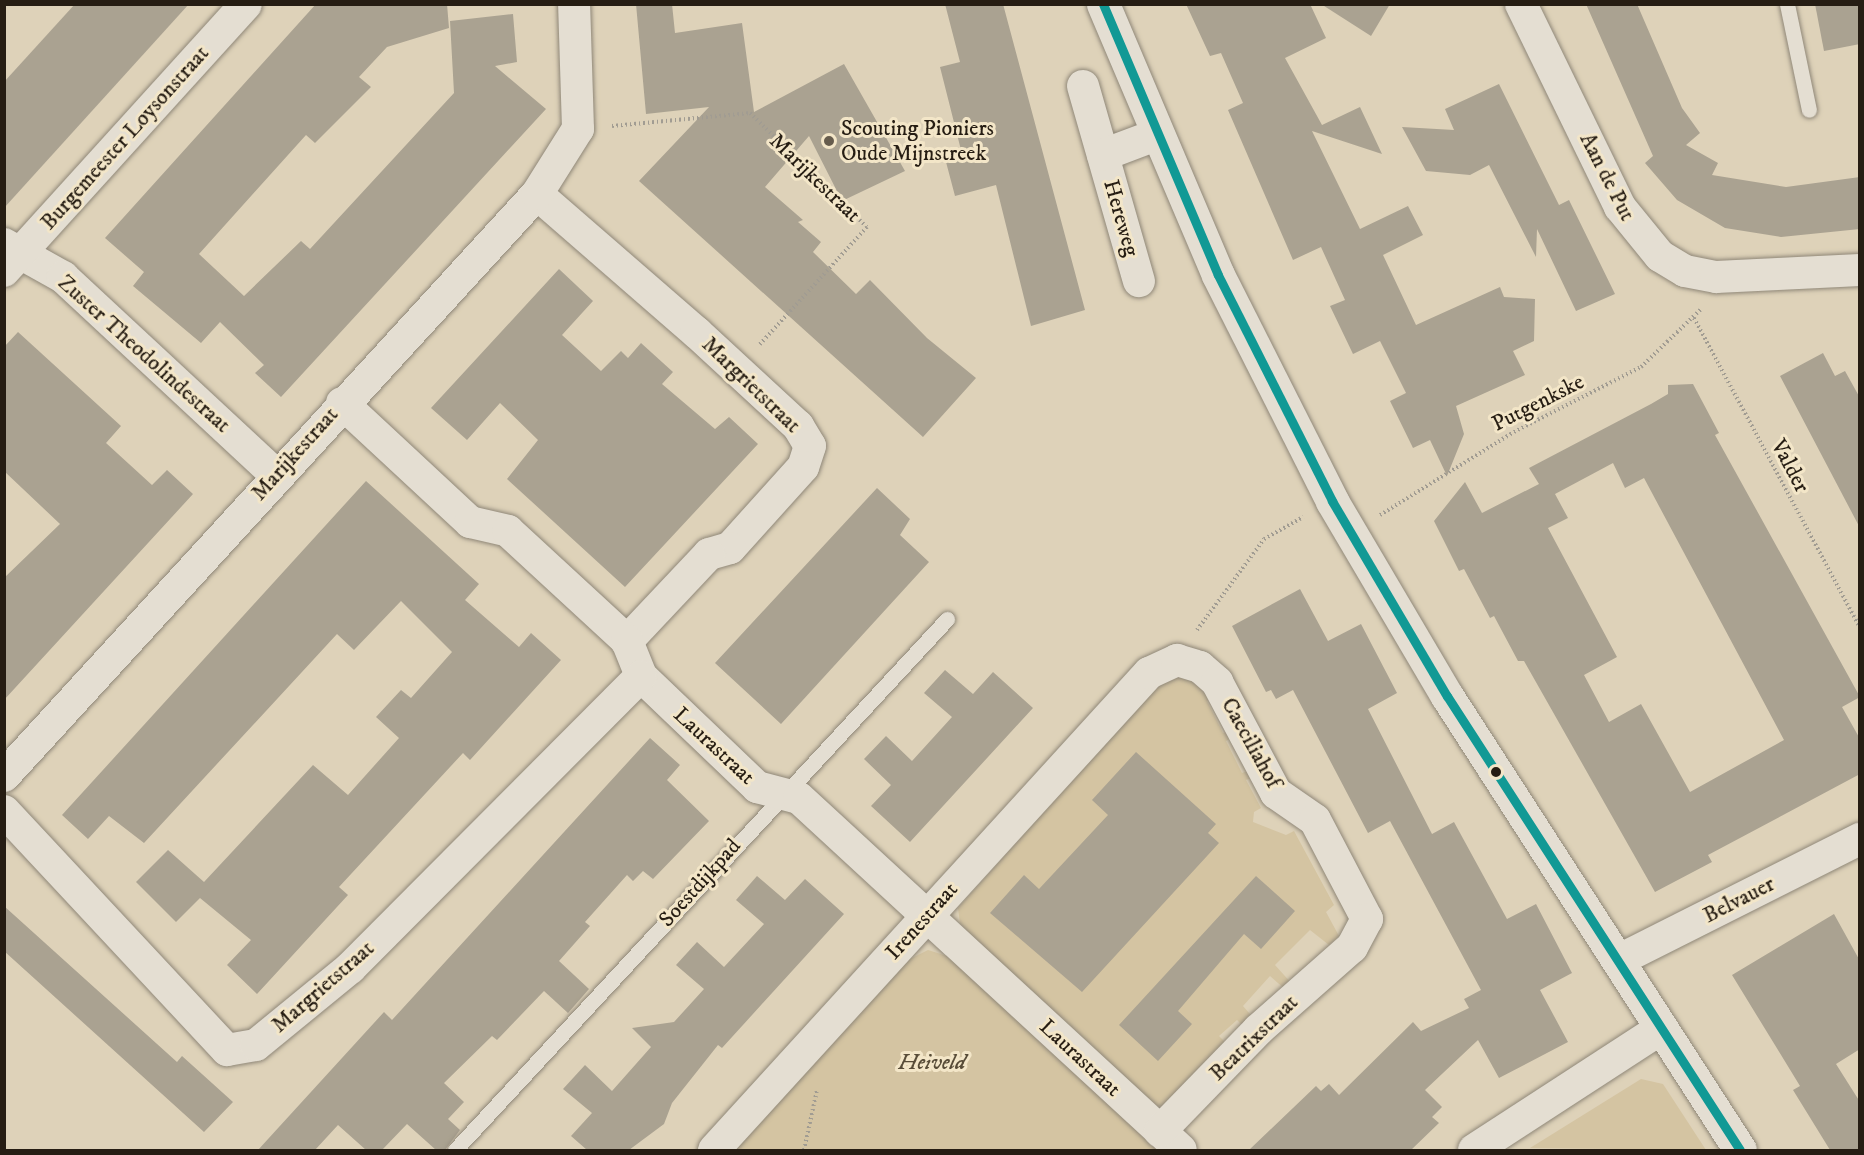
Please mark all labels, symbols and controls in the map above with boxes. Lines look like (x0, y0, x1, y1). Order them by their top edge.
street label: Burgemeester Loysonstraat (35, 41, 215, 235)
place label: Scouting Pioniers Oude Mijnstreek (841, 115, 994, 166)
street label: Marijkestraat (764, 128, 866, 228)
street label: Aan de Put (1574, 129, 1640, 225)
marker: Scouting Pioniers Oude Mijnstreek (822, 134, 836, 148)
street label: Hereweg (1098, 177, 1144, 259)
street label: Zuster Theodolindestraat (52, 270, 236, 438)
street label: Margrietstraat (696, 332, 806, 438)
street label: Putgenkske (1488, 369, 1588, 437)
street label: Marijkestraat (246, 402, 344, 506)
street label: Valder (1765, 435, 1815, 497)
street label: Caeciliahof (1215, 693, 1287, 793)
street label: Laurastraat (668, 702, 760, 790)
unlabelled marker (1490, 766, 1502, 778)
street label: Soestdijkpad (653, 833, 747, 933)
street label: Belvauer (1699, 871, 1779, 929)
street label: Irenestraat (880, 877, 964, 965)
street label: Margrietstraat (267, 935, 379, 1039)
street label: Beatrixstraat (1204, 989, 1304, 1087)
street label: Laurastraat (1034, 1014, 1126, 1102)
park label: Heiveld (898, 1050, 966, 1076)

